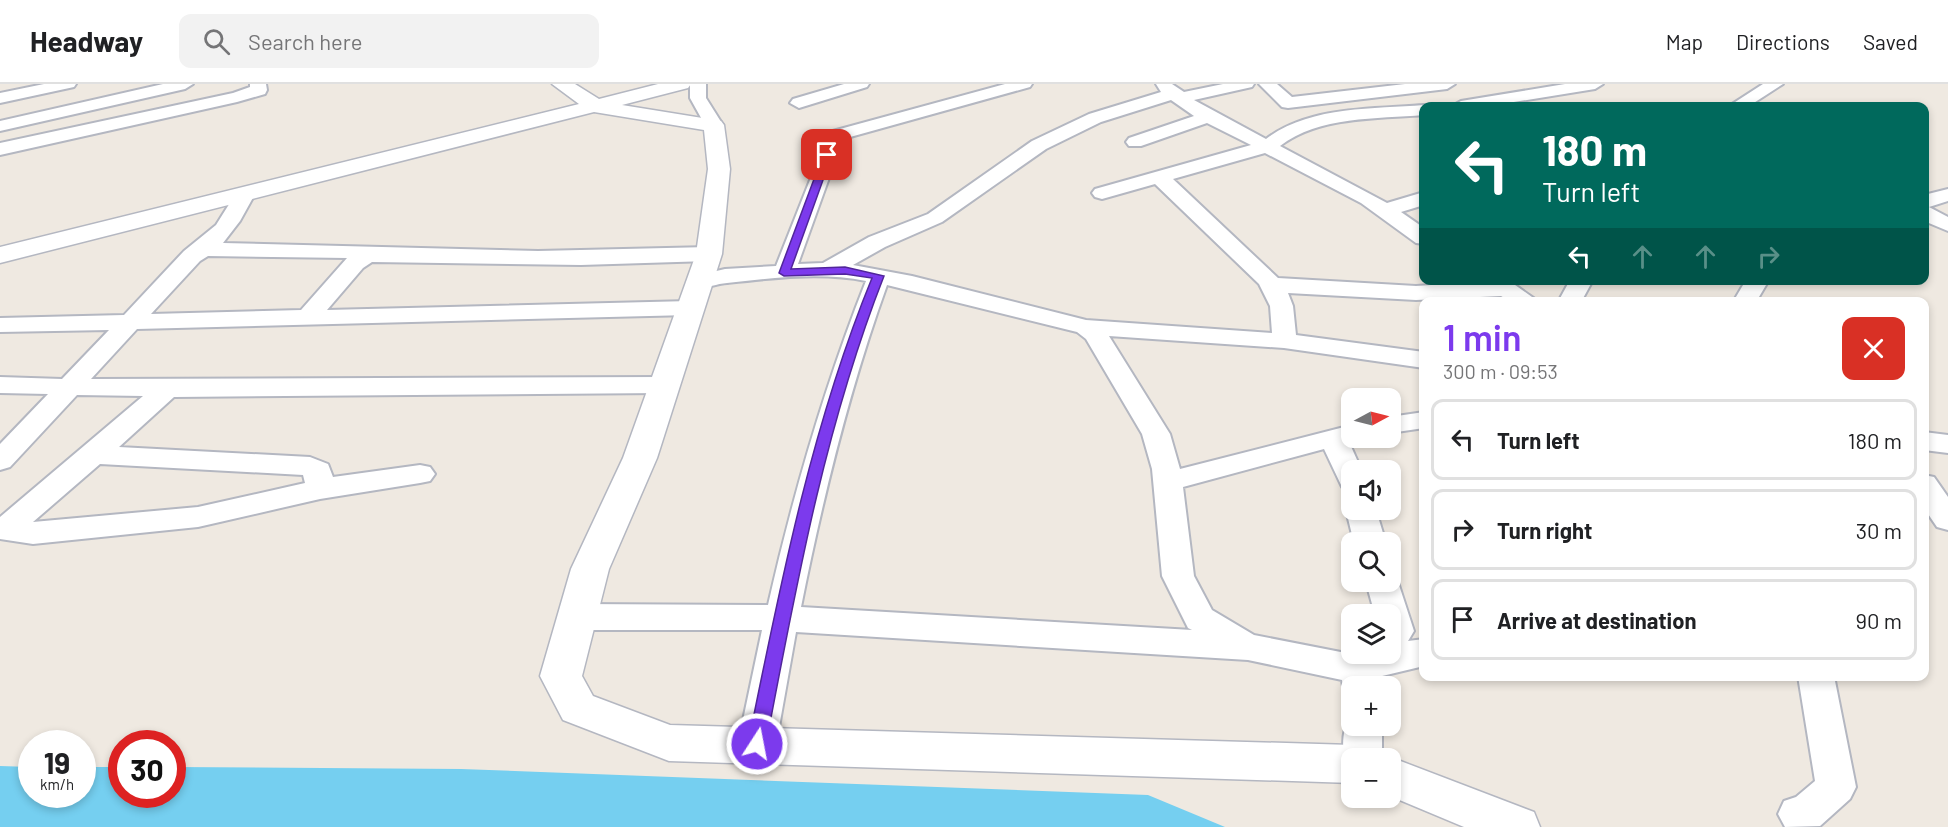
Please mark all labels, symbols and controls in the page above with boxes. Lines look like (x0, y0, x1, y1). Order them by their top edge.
search box (179, 14, 599, 68)
text: Headway (30, 24, 143, 58)
icon: search (200, 25, 233, 58)
text: Search here (248, 28, 362, 54)
text: Map (1666, 29, 1703, 54)
text: Directions (1736, 29, 1830, 54)
text: Saved (1863, 29, 1918, 54)
text: 180 m (1542, 124, 1647, 174)
icon: left (1443, 126, 1521, 204)
pin (801, 129, 852, 180)
icon: arrive (810, 138, 843, 171)
text: Turn left (1542, 175, 1640, 207)
icon: left (1563, 240, 1596, 273)
icon: ahead (1626, 240, 1659, 273)
icon: ahead (1689, 240, 1722, 273)
icon: right (1752, 240, 1785, 273)
text: 1 min (1443, 315, 1522, 358)
button: close (1842, 317, 1905, 380)
text: 300 m · 09:53 (1443, 359, 1558, 383)
north arrow (1341, 388, 1401, 448)
map controls (1341, 388, 1401, 808)
icon: left (1446, 423, 1479, 456)
text: Turn left (1497, 427, 1580, 453)
text: 180 m (1848, 427, 1902, 453)
button: sound (1341, 460, 1401, 520)
icon: right (1446, 513, 1479, 546)
text: Turn right (1497, 517, 1592, 543)
text: 30 m (1856, 517, 1902, 543)
button: search (1341, 532, 1401, 592)
icon: arrive (1446, 603, 1479, 636)
button: layers (1341, 604, 1401, 664)
text: Arrive at destination (1497, 607, 1696, 633)
text: 90 m (1856, 607, 1902, 633)
button: + (1341, 676, 1401, 736)
position arrow (725, 712, 789, 776)
speed limit sign: 30 (108, 730, 186, 808)
text: 19 (44, 744, 70, 780)
button: − (1341, 748, 1401, 808)
text: km/h (40, 775, 74, 793)

